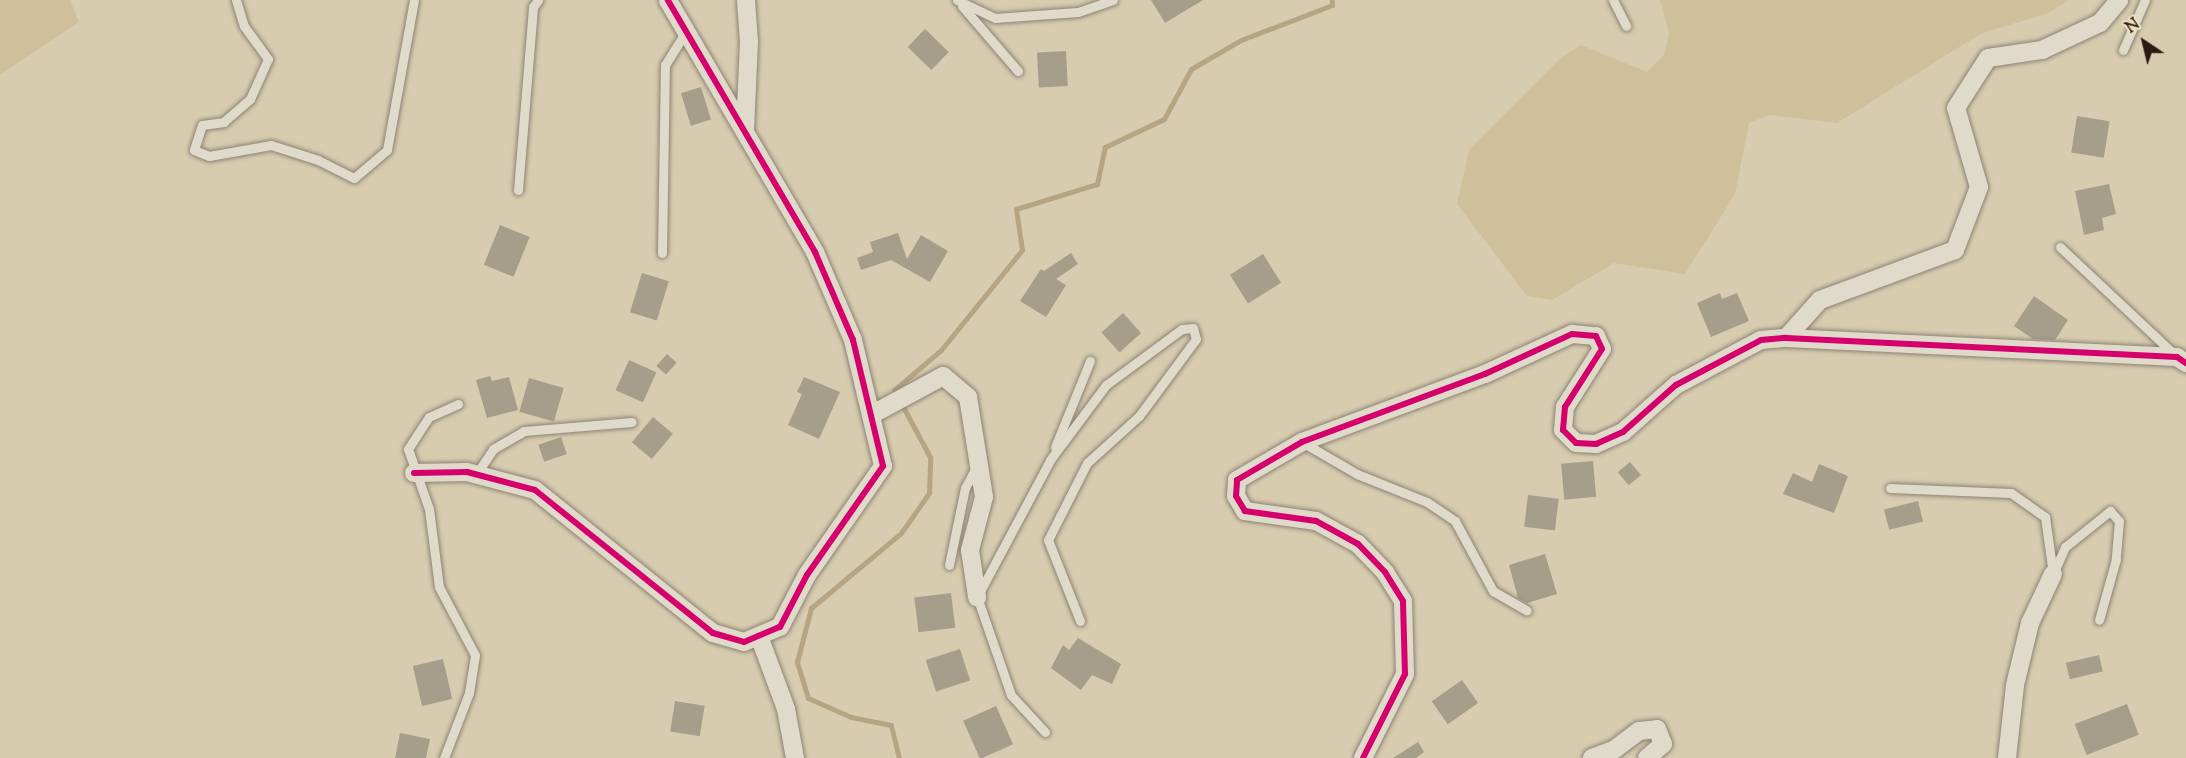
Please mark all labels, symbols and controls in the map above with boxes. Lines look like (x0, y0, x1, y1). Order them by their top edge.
north arrow (2114, 12, 2174, 72)
text: N (2122, 14, 2145, 40)

